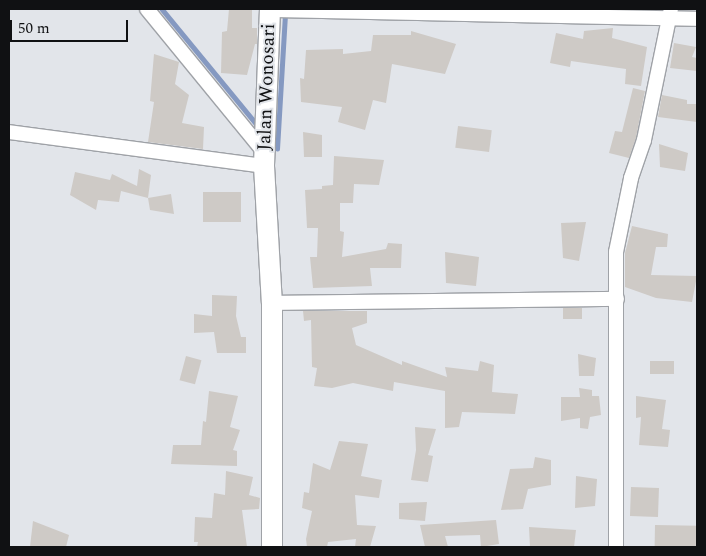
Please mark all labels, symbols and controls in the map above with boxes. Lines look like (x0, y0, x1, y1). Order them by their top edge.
scale bar (12, 10, 130, 42)
text: 50 m (18, 17, 50, 40)
street label: Jalan Wonosari (253, 23, 281, 151)

